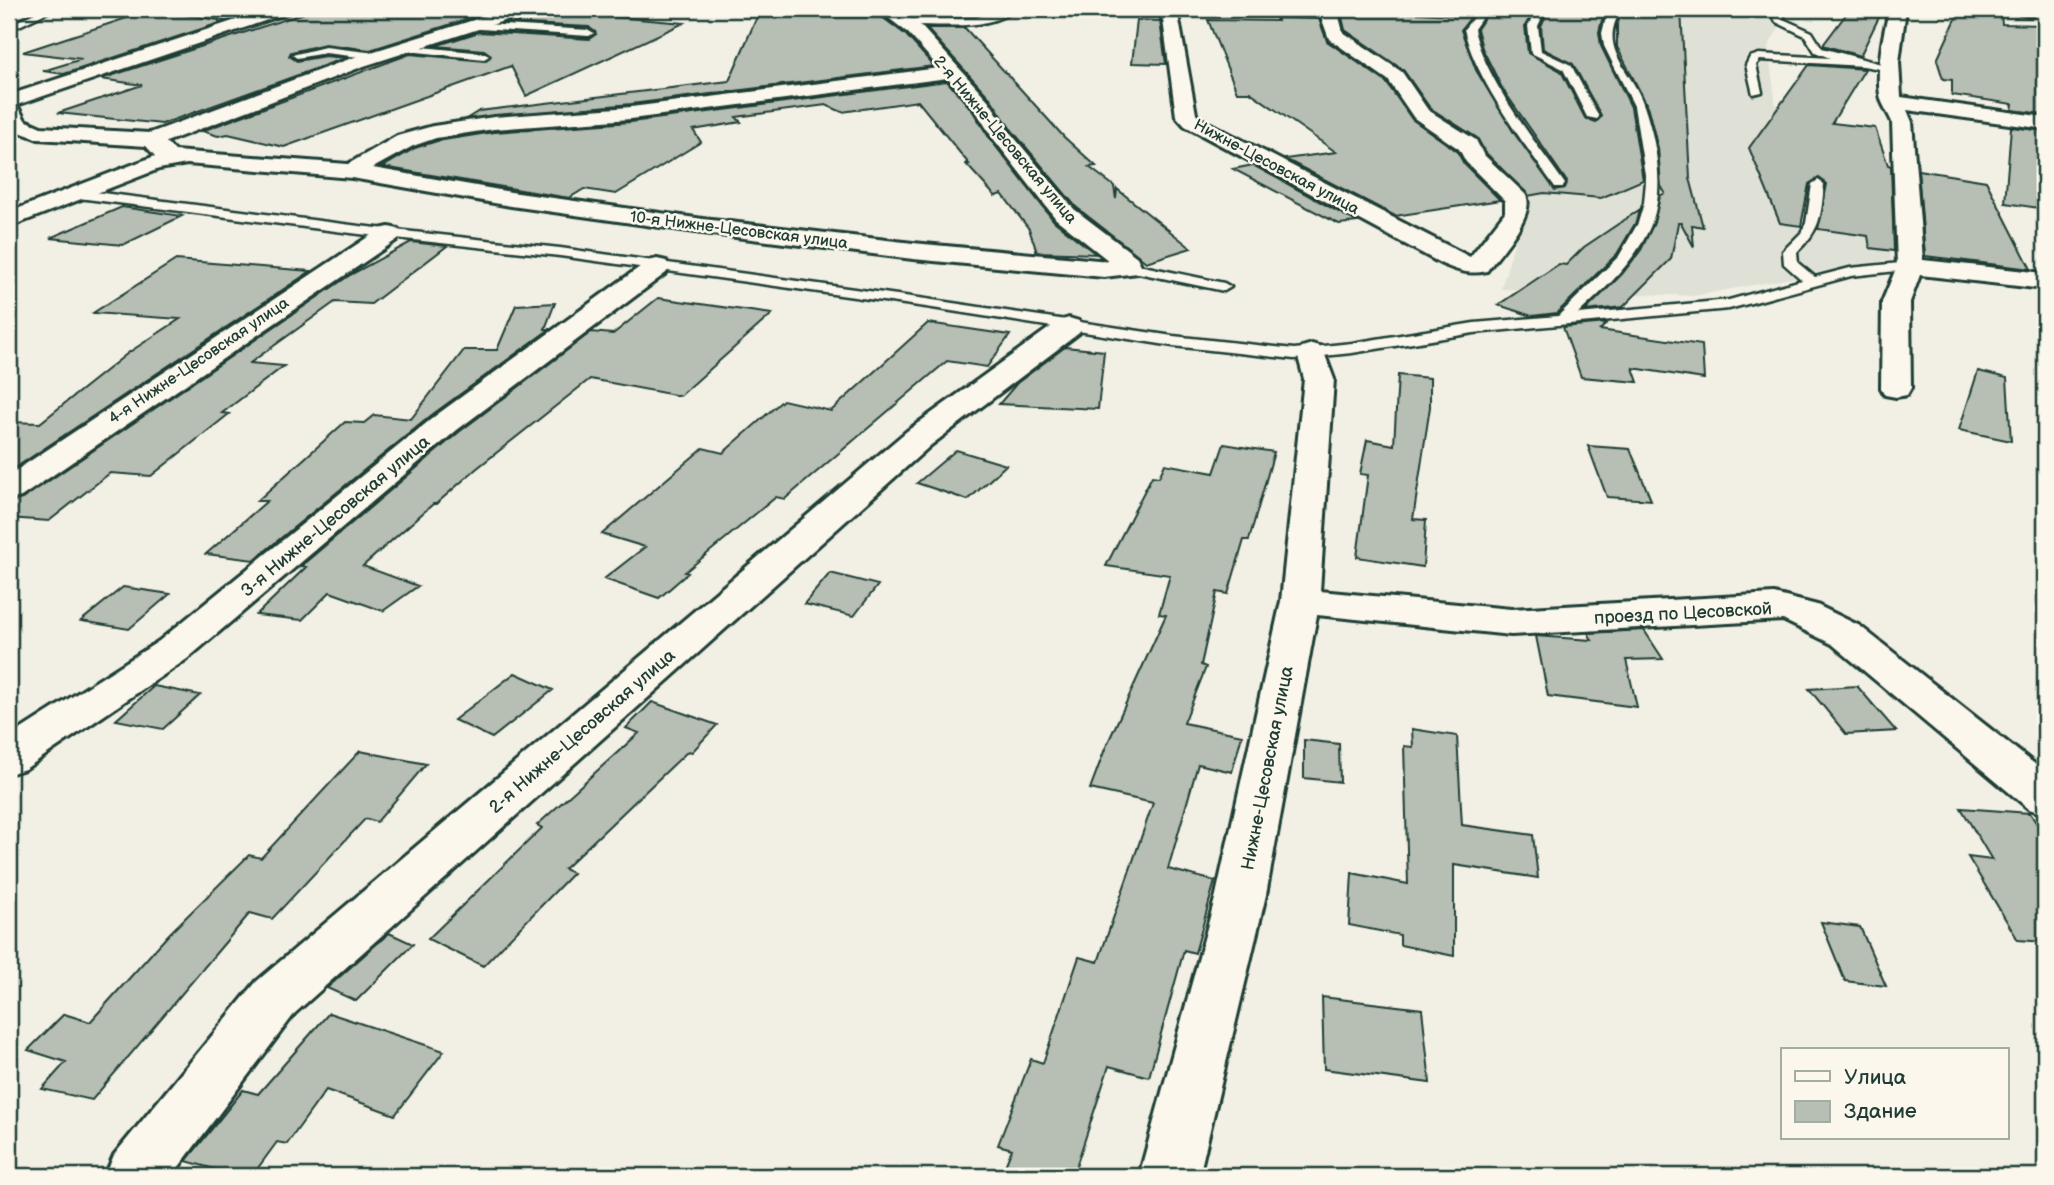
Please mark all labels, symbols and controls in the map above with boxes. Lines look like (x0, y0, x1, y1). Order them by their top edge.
street label: 2-я Нижне-Цесовская улица (929, 52, 1081, 228)
street label: Нижне-Цесовская улица (1190, 116, 1363, 219)
street label: 10-я Нижне-Цесовская улица (629, 208, 849, 253)
street label: 4-я Нижне-Цесовская улица (105, 293, 293, 429)
street label: 3-я Нижне-Цесовская улица (237, 431, 434, 602)
street label: проезд по Цесовской (1593, 598, 1773, 629)
street label: 2-я Нижне-Цесовская улица (485, 645, 680, 818)
street label: Нижне-Цесовская улица (1237, 664, 1298, 872)
legend (1781, 1048, 2008, 1140)
text: Улица (1844, 1065, 1907, 1090)
text: Здание (1844, 1099, 1917, 1124)

